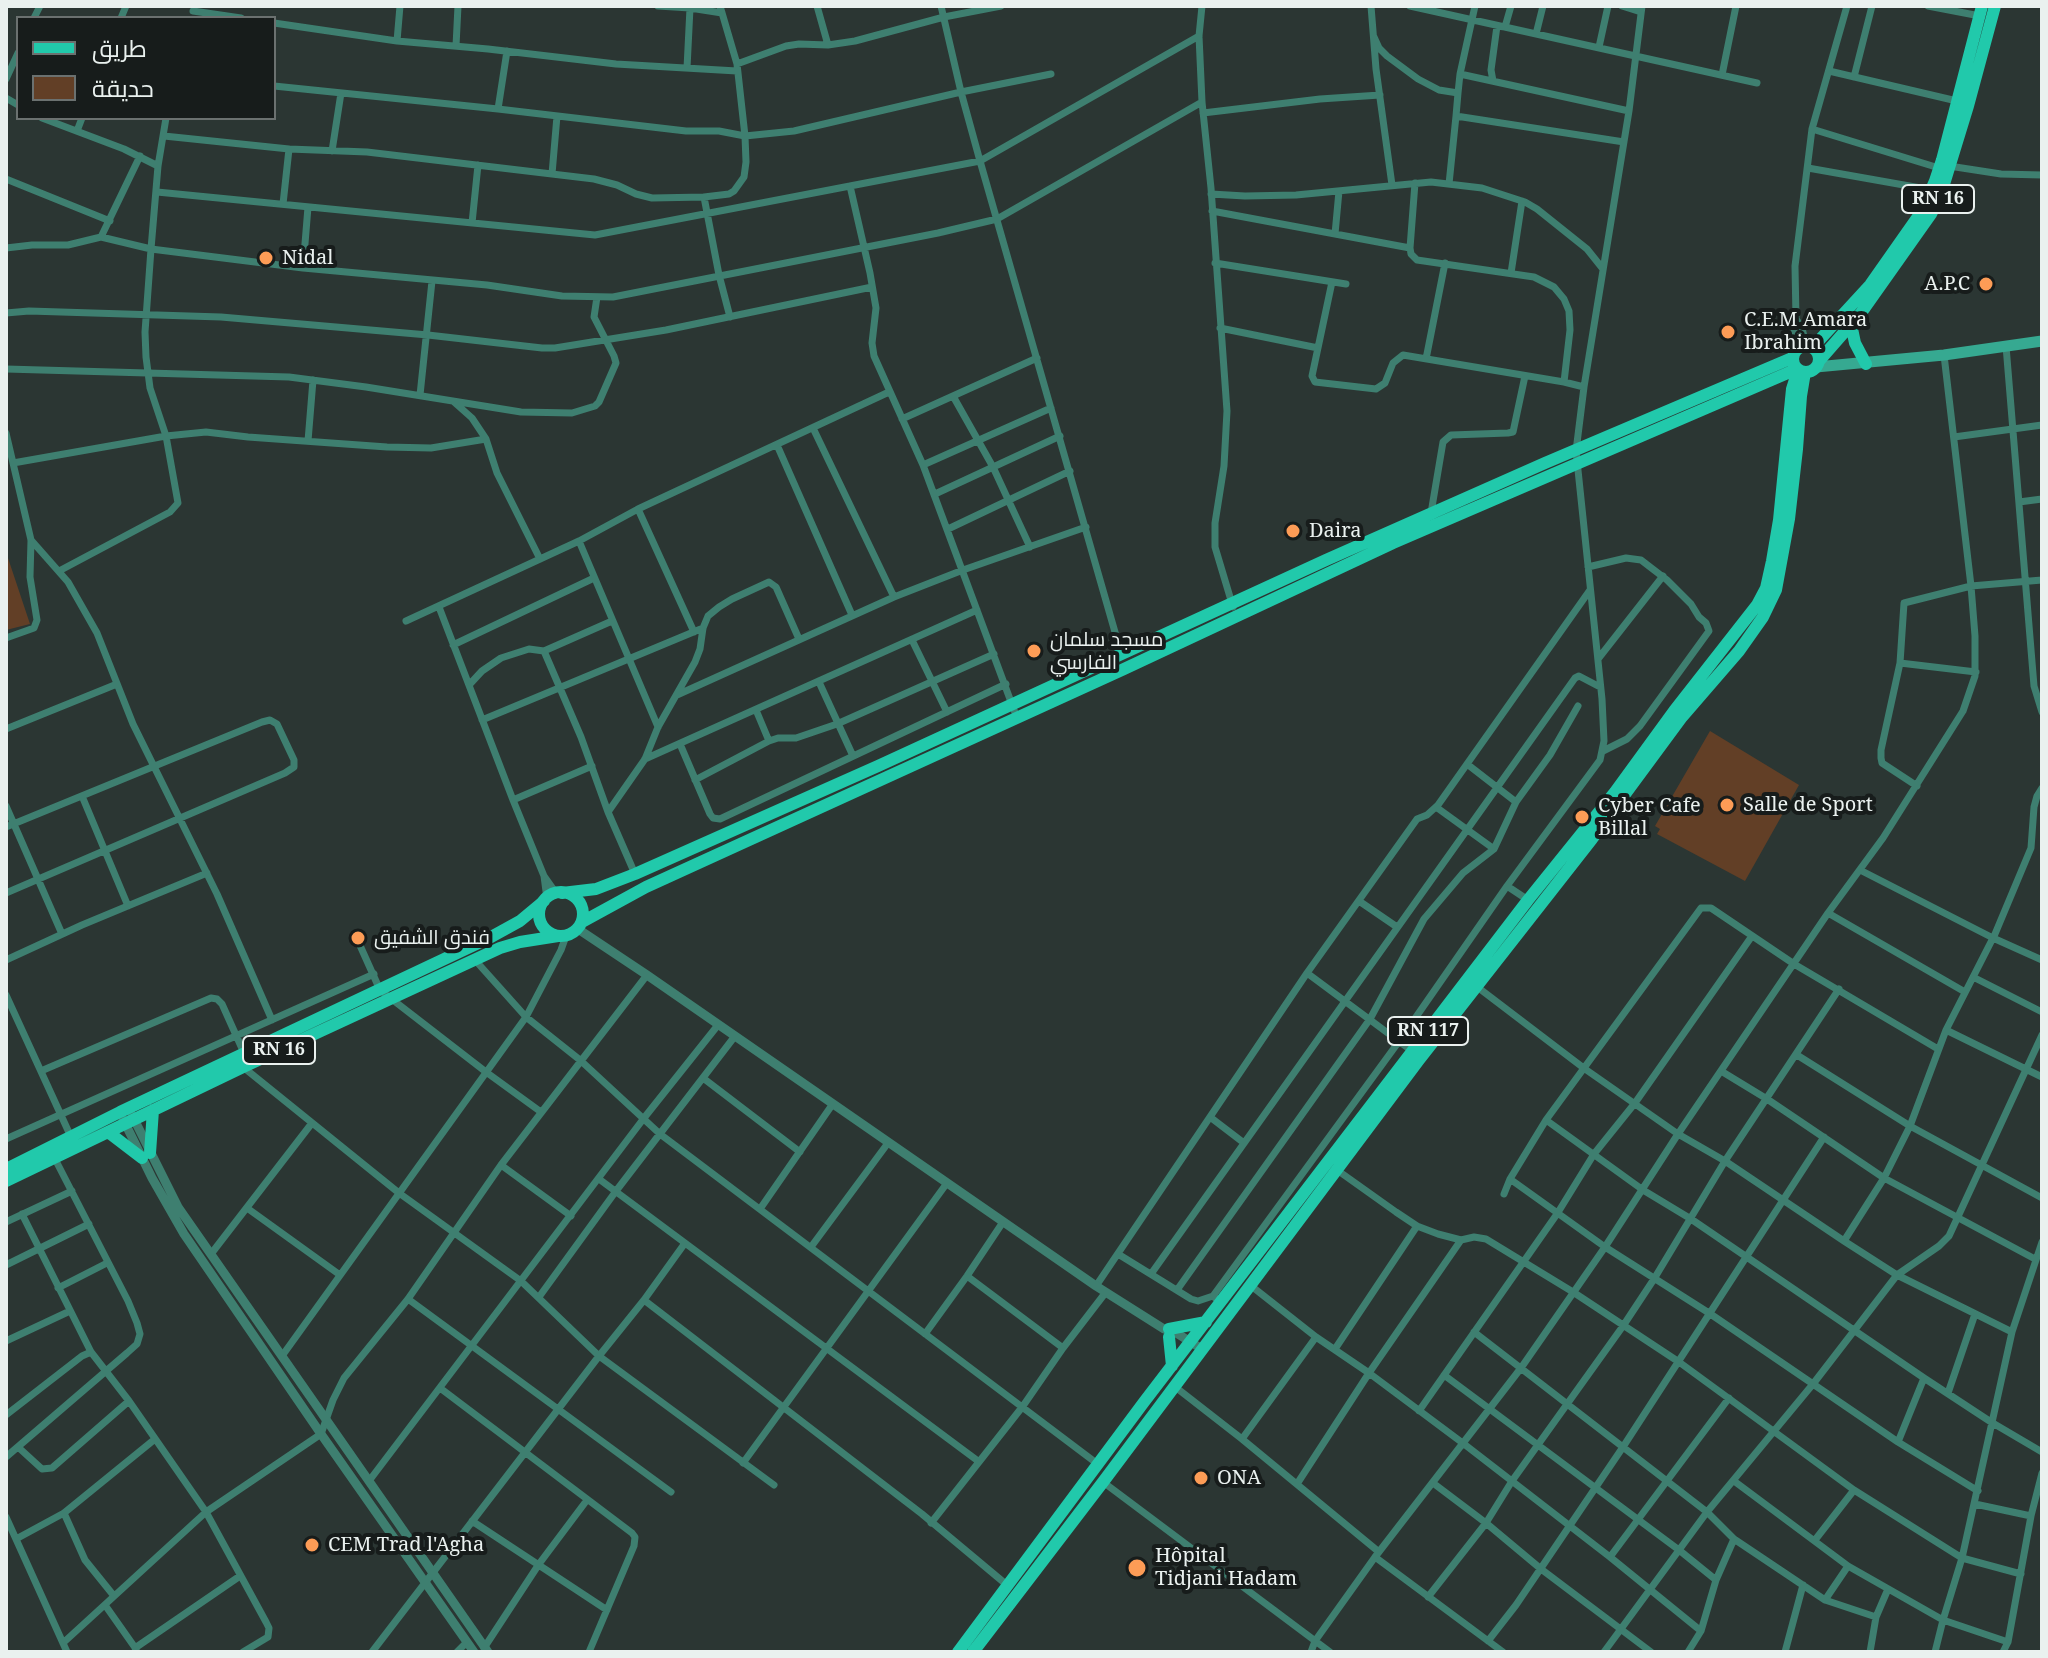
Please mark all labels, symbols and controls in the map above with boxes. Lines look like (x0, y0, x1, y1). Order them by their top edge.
legend (16, 16, 276, 120)
text: طريق (92, 31, 147, 64)
text: حديقة (92, 71, 154, 104)
road number: RN 16 (1902, 185, 1974, 213)
place label: Nidal (282, 246, 333, 270)
marker: Nidal (257, 249, 275, 267)
place label: A.P.C (1924, 272, 1970, 296)
marker: A.P.C (1977, 275, 1995, 293)
place label: C.E.M Amara Ibrahim (1744, 308, 1867, 355)
marker: C.E.M Amara Ibrahim (1719, 323, 1737, 341)
place label: Daira (1309, 519, 1361, 543)
marker: Daira (1284, 522, 1302, 540)
place label: مسجد سلمان الفارسي (1050, 628, 1163, 675)
marker: مسجد سلمان الفارسي (1025, 642, 1043, 660)
place label: Salle de Sport (1743, 793, 1873, 817)
place label: Cyber Cafe Billal (1598, 794, 1701, 841)
marker: Salle de Sport (1718, 796, 1736, 814)
marker: Cyber Cafe Billal (1573, 808, 1591, 826)
place label: فندق الشفيق (374, 926, 490, 950)
marker: فندق الشفيق (349, 929, 367, 947)
road number: RN 117 (1388, 1017, 1468, 1045)
road number: RN 16 (243, 1036, 315, 1064)
place label: ONA (1217, 1466, 1261, 1490)
marker: ONA (1192, 1469, 1210, 1487)
place label: CEM Trad l'Agha (328, 1533, 484, 1557)
marker: CEM Trad l'Agha (303, 1536, 321, 1554)
place label: Hôpital Tidjani Hadam (1155, 1544, 1297, 1591)
marker: Hôpital Tidjani Hadam (1126, 1557, 1148, 1579)

